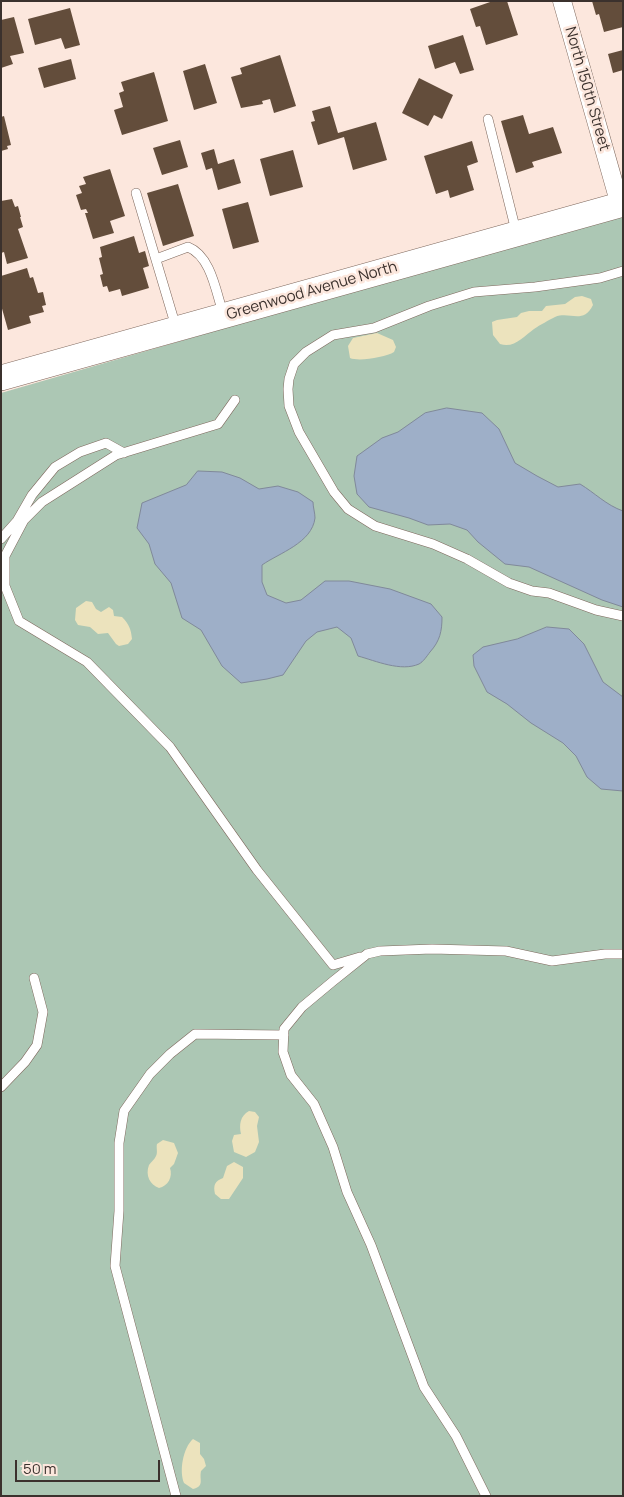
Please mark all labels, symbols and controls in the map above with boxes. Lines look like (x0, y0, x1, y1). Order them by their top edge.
street label: North 150th Street (561, 25, 613, 153)
street label: Greenwood Avenue North (225, 258, 399, 324)
scale bar (18, 1450, 162, 1482)
text: 50 m (23, 1458, 57, 1479)

